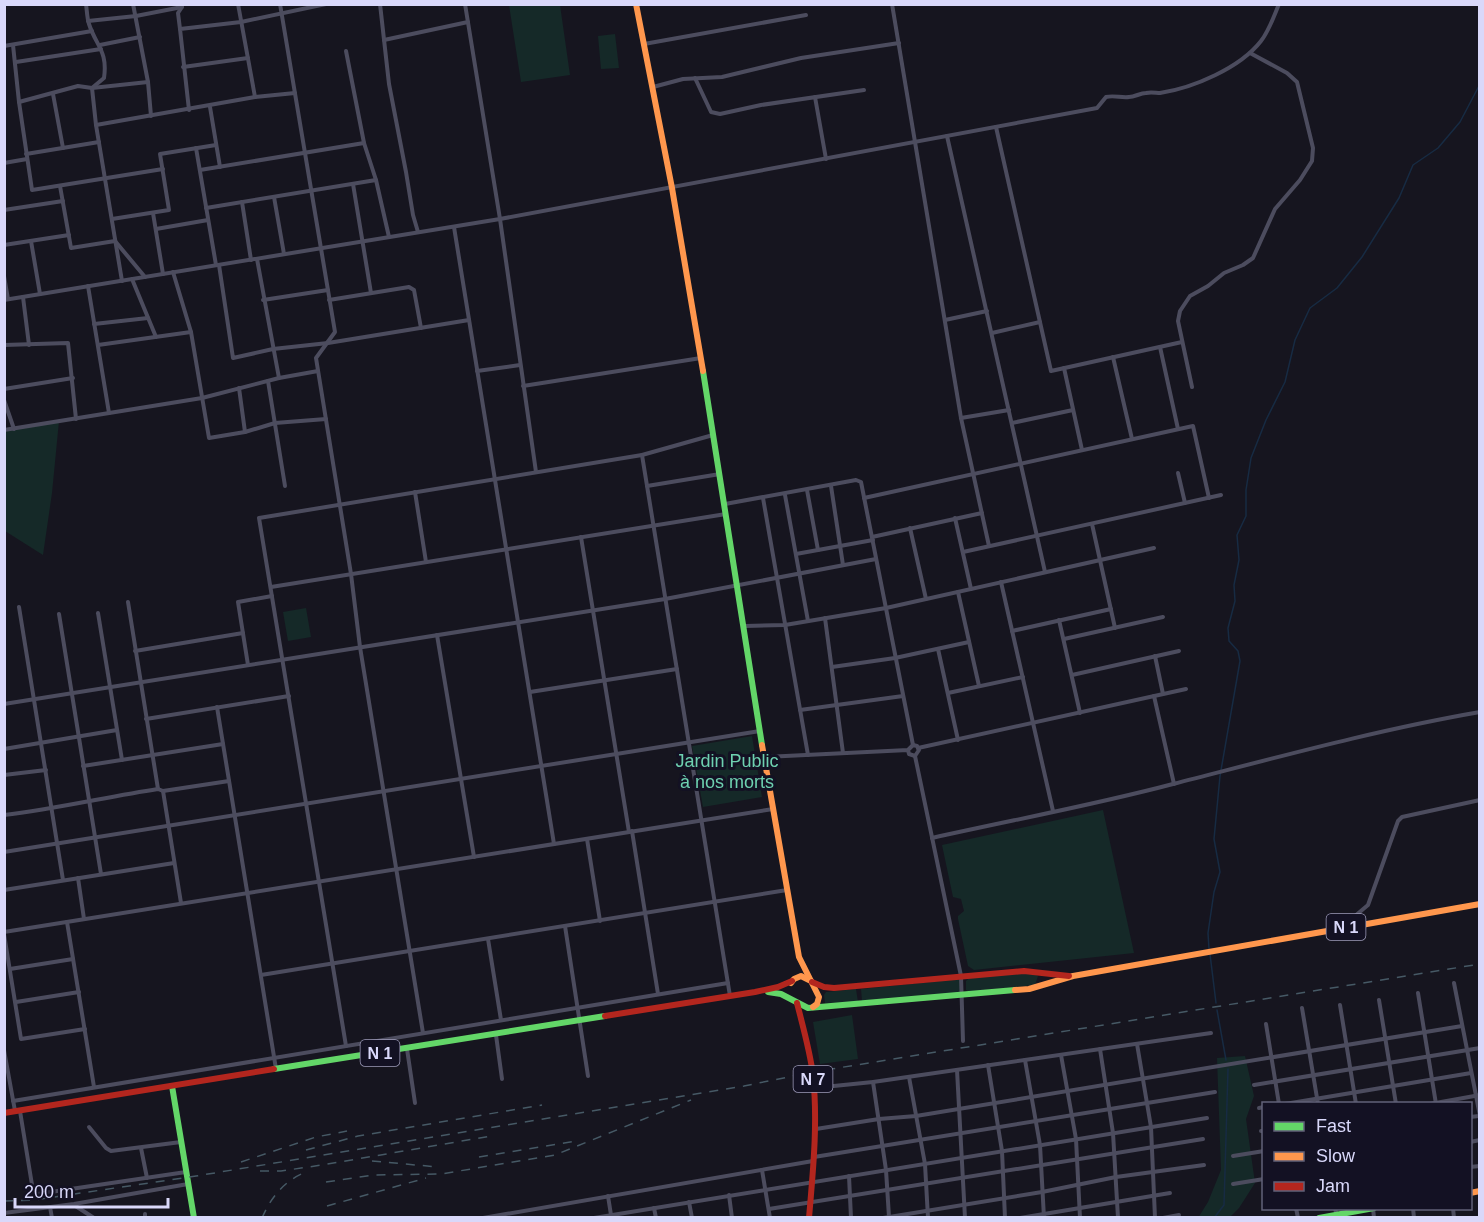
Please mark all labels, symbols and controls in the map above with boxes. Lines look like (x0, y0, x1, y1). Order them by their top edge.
park label: Jardin Public à nos morts (675, 751, 779, 792)
road number: N 1 (1326, 914, 1366, 940)
road number: N 1 (360, 1040, 400, 1066)
road number: N 7 (794, 1066, 832, 1092)
legend (1262, 1102, 1472, 1210)
text: Fast (1316, 1116, 1351, 1136)
text: Slow (1316, 1146, 1356, 1166)
scale bar (15, 1171, 168, 1209)
text: Jam (1316, 1176, 1350, 1196)
text: 200 m (24, 1182, 74, 1202)

